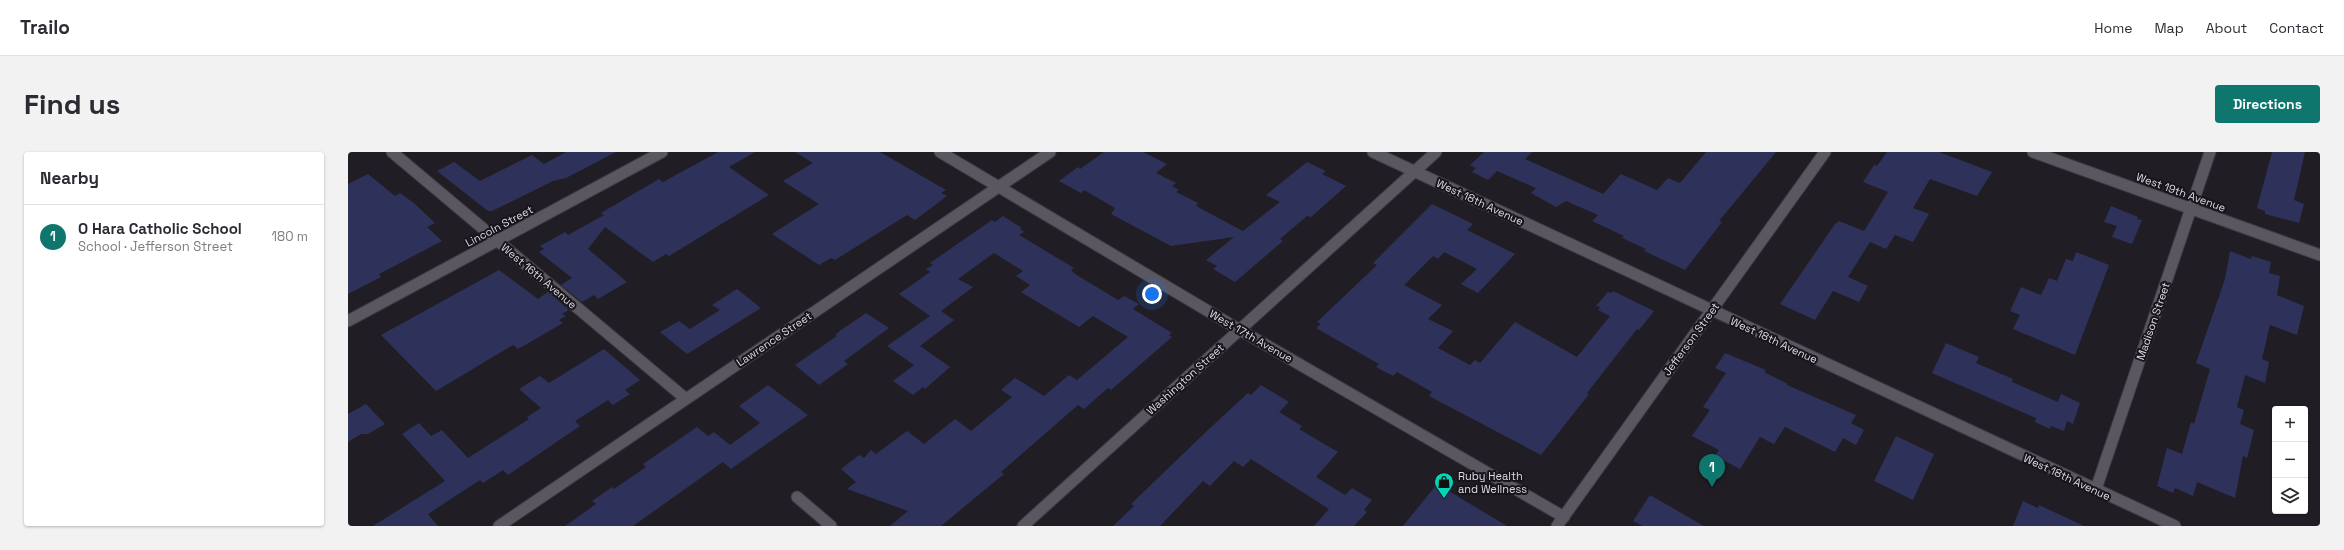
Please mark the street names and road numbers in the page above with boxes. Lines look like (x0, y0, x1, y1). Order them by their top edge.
street label: West 19th Avenue (2134, 169, 2228, 215)
street label: West 18th Avenue (1434, 176, 1526, 228)
street label: Lincoln Street (463, 202, 535, 250)
street label: West 16th Avenue (498, 240, 580, 312)
street label: Madison Street (2133, 280, 2173, 362)
street label: Jefferson Street (1660, 300, 1722, 378)
street label: West 17th Avenue (1207, 307, 1295, 365)
street label: Lawrence Street (734, 309, 814, 369)
street label: West 18th Avenue (1728, 314, 1820, 366)
street label: Washington Street (1143, 340, 1227, 418)
street label: West 18th Avenue (2021, 451, 2113, 503)

